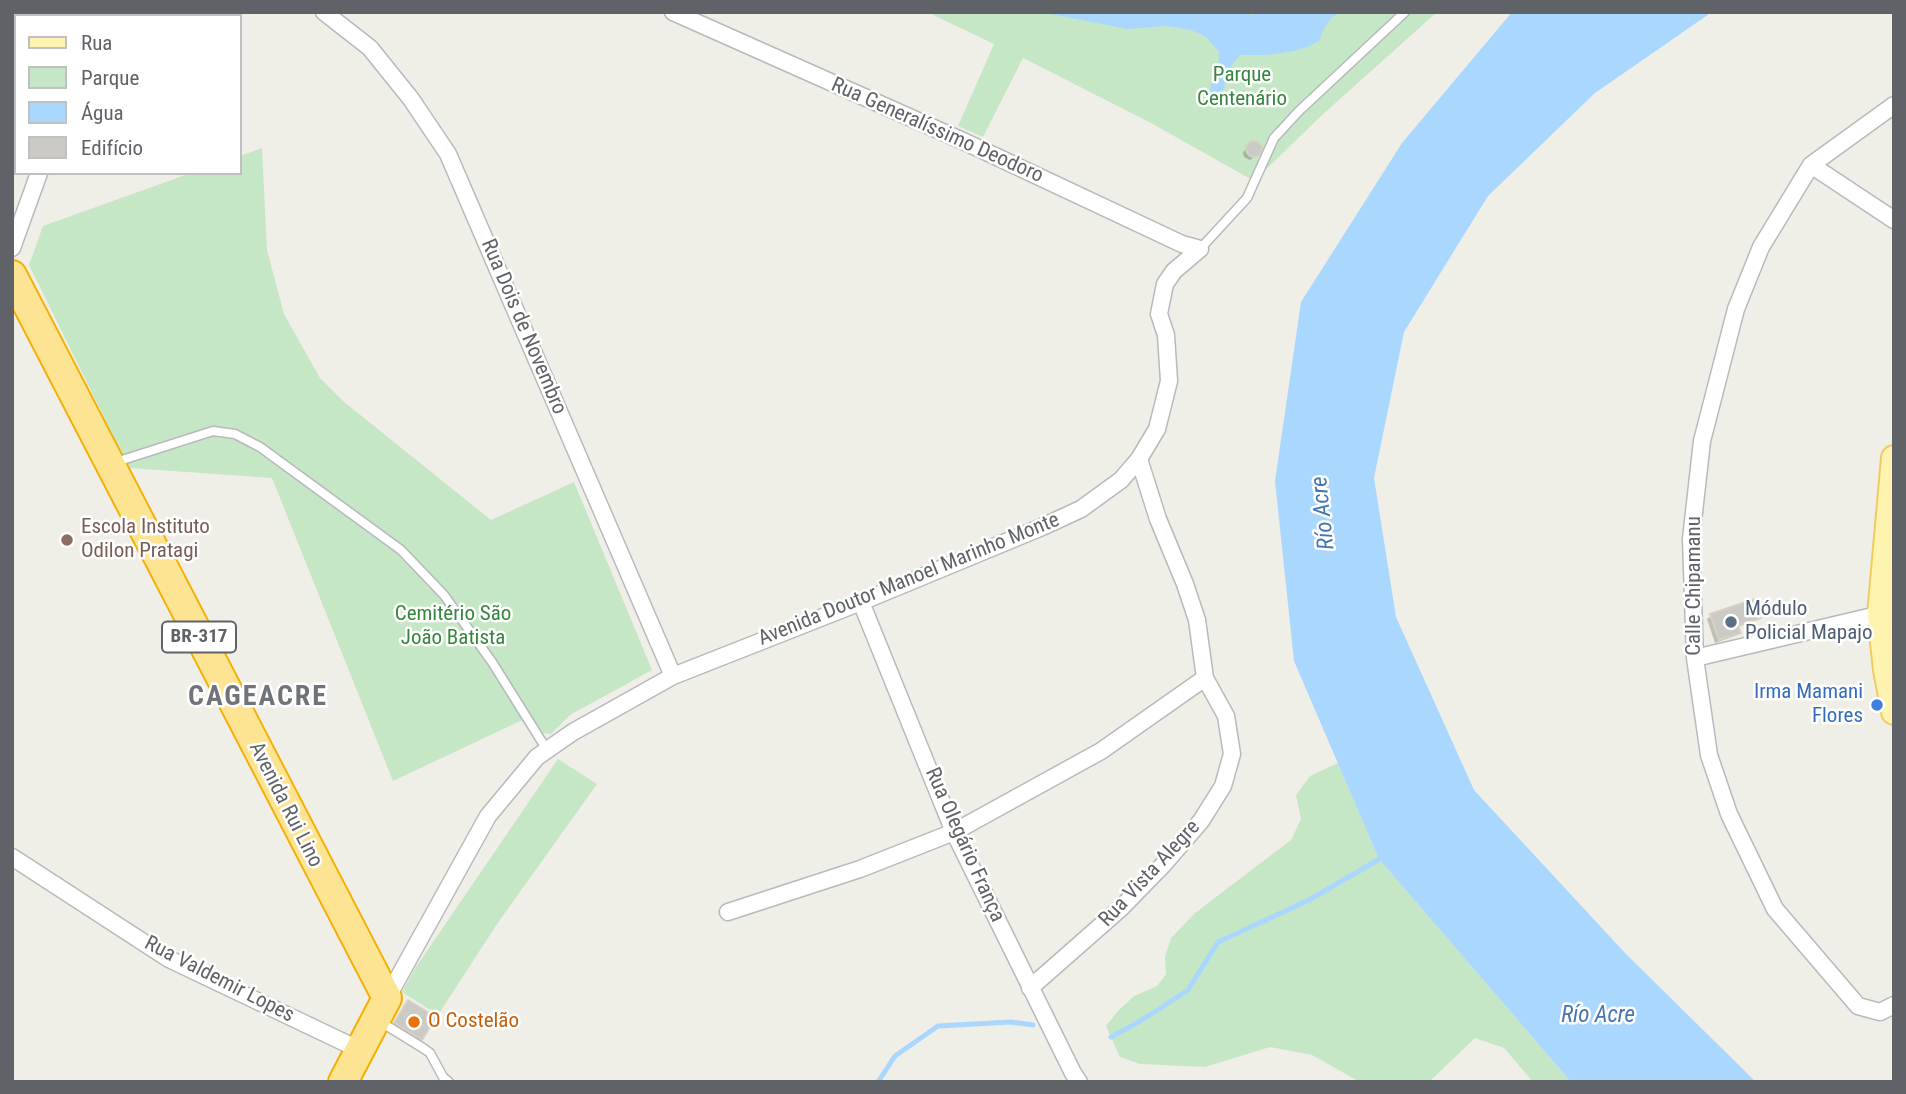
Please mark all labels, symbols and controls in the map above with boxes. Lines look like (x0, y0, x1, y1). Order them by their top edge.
legend (14, 14, 242, 175)
text: Rua (81, 31, 112, 55)
park label: Parque Centenário (1197, 63, 1287, 113)
text: Parque (81, 66, 139, 90)
street label: Rua Generalíssimo Deodoro (827, 73, 1047, 189)
text: Água (81, 101, 124, 125)
text: Edifício (81, 136, 143, 160)
street label: Rua Dois de Novembro (475, 236, 571, 418)
water label: Río Acre (1306, 475, 1342, 551)
street label: Avenida Doutor Manoel Marinho Monte (755, 508, 1063, 652)
place label: Escola Instituto Odilon Pratagi (81, 515, 210, 565)
street label: Calle Chipamanu (1682, 516, 1708, 656)
marker: Escola Instituto Odilon Pratagi (59, 532, 75, 548)
place label: Módulo Policial Mapajo (1745, 597, 1872, 647)
park label: Cemitério São João Batista (395, 602, 511, 652)
marker: Módulo Policial Mapajo (1723, 614, 1739, 630)
road number: BR-317 (162, 622, 236, 652)
place label: Irma Mamani Flores (1754, 680, 1863, 730)
district label: CAGEACRE (189, 681, 327, 715)
marker: Irma Mamani Flores (1869, 697, 1885, 713)
street label: Avenida Rui Lino (243, 738, 327, 872)
street label: Rua Olegário França (919, 764, 1009, 926)
street label: Rua Vista Alegre (1094, 815, 1206, 933)
street label: Rua Valdemir Lopes (140, 931, 298, 1029)
water label: Río Acre (1561, 1002, 1635, 1030)
place label: O Costelão (428, 1009, 519, 1035)
marker: O Costelão (406, 1014, 422, 1030)

